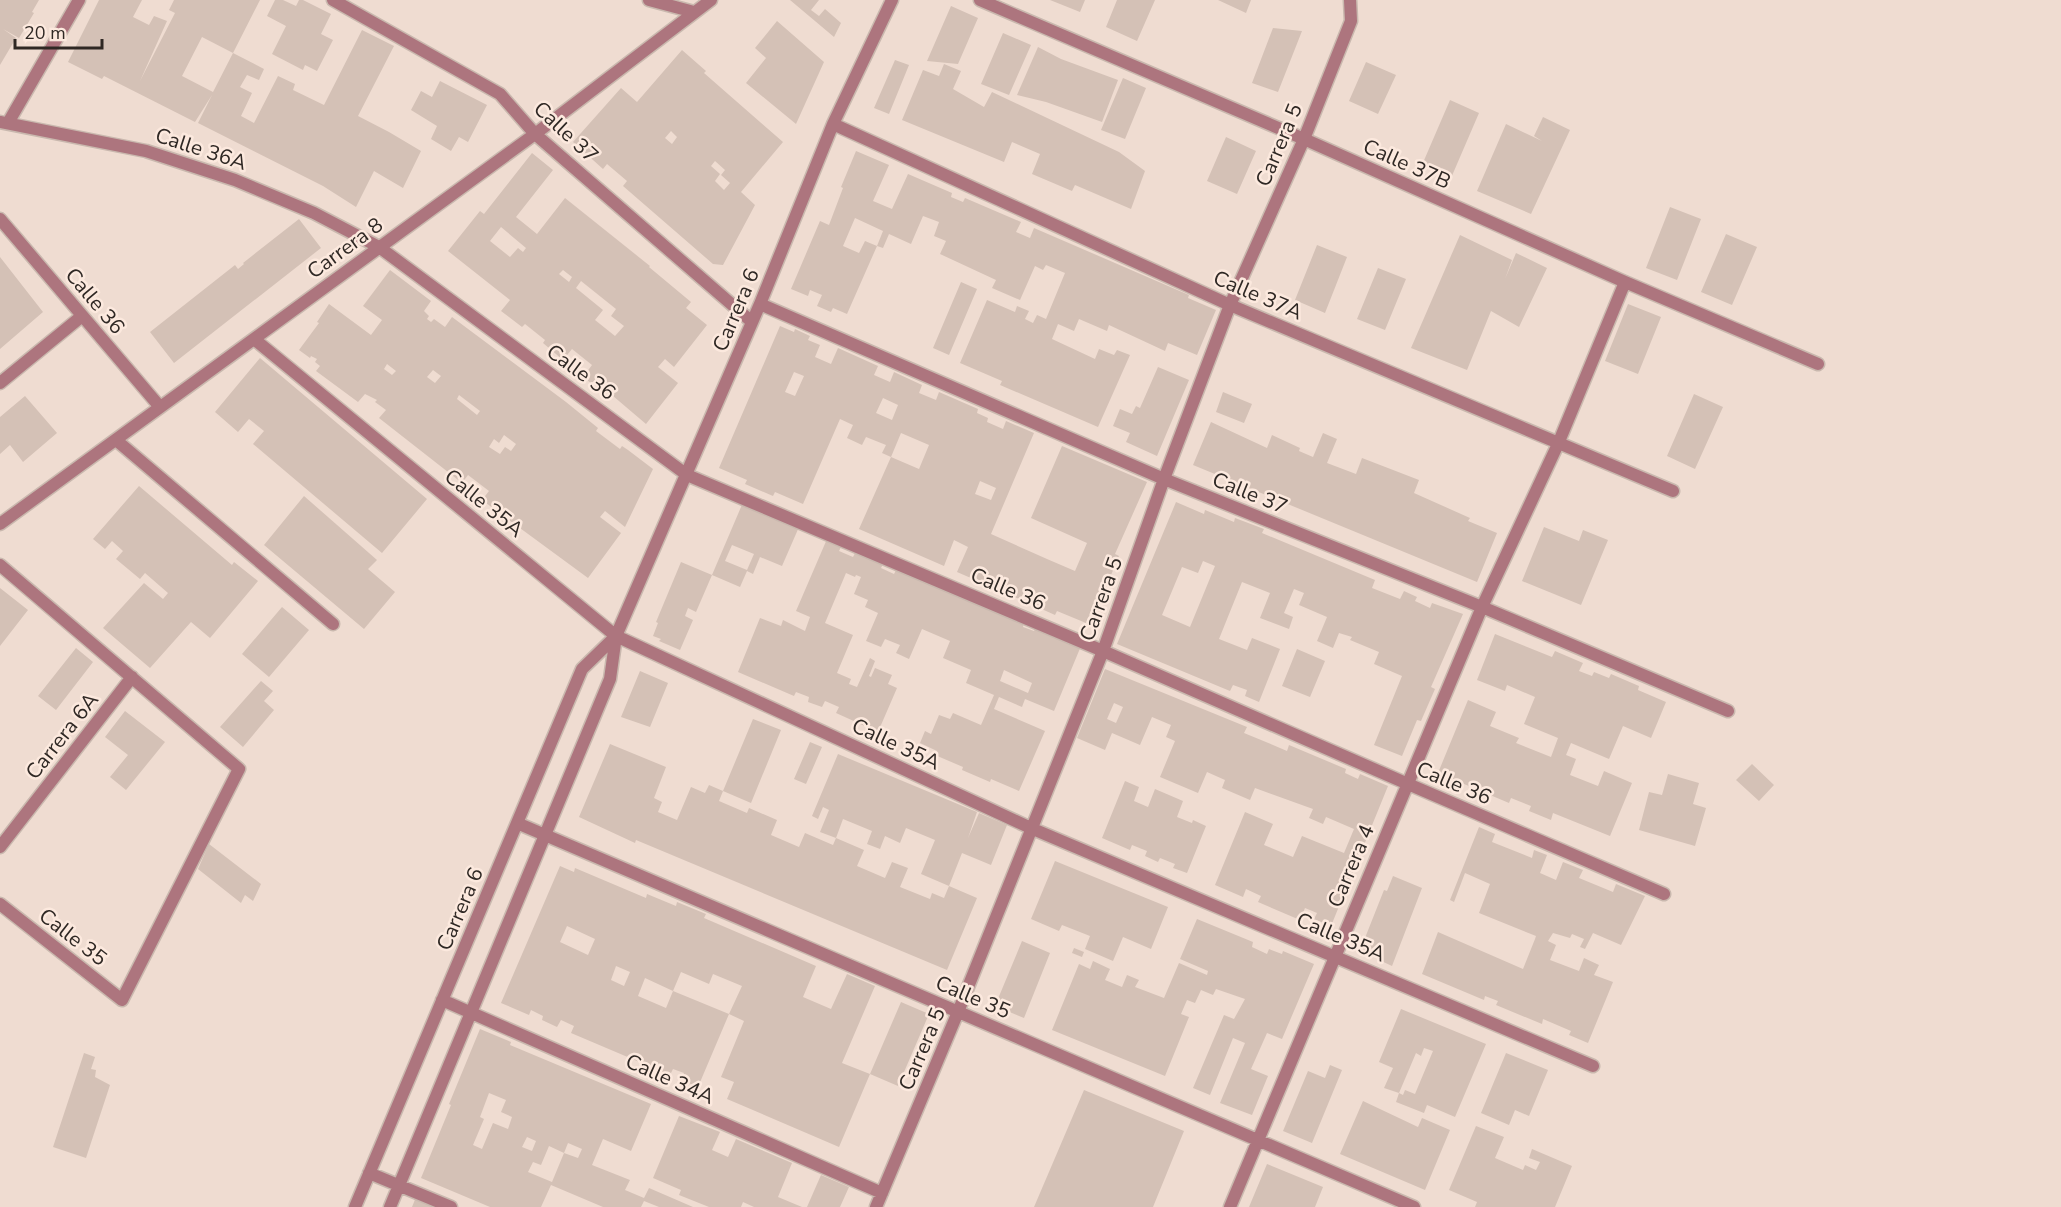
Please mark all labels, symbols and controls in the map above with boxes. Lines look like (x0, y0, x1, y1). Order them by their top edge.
scale bar (15, 12, 102, 50)
text: 20 m (24, 21, 66, 45)
street label: Calle 37 (528, 95, 604, 169)
street label: Carrera 5 (1249, 99, 1309, 191)
street label: Calle 36A (152, 121, 250, 177)
street label: Calle 37B (1359, 132, 1455, 196)
street label: Carrera 8 (301, 211, 389, 285)
street label: Calle 36 (59, 262, 131, 340)
street label: Carrera 6 (706, 264, 766, 356)
street label: Calle 37A (1209, 264, 1307, 326)
street label: Calle 36 (541, 337, 621, 407)
street label: Calle 35A (439, 462, 529, 544)
street label: Calle 37 (1208, 465, 1292, 521)
street label: Carrera 5 (1073, 553, 1129, 645)
street label: Calle 36 (966, 561, 1050, 617)
street label: Carrera 6A (19, 687, 105, 785)
street label: Calle 35A (847, 711, 945, 777)
street label: Calle 36 (1412, 755, 1496, 811)
street label: Carrera 4 (1321, 820, 1381, 912)
street label: Carrera 6 (430, 863, 490, 955)
street label: Calle 35 (33, 902, 113, 972)
street label: Calle 35A (1292, 906, 1390, 968)
street label: Calle 35 (931, 969, 1015, 1025)
street label: Carrera 5 (892, 1003, 952, 1095)
street label: Calle 34A (621, 1047, 719, 1111)

